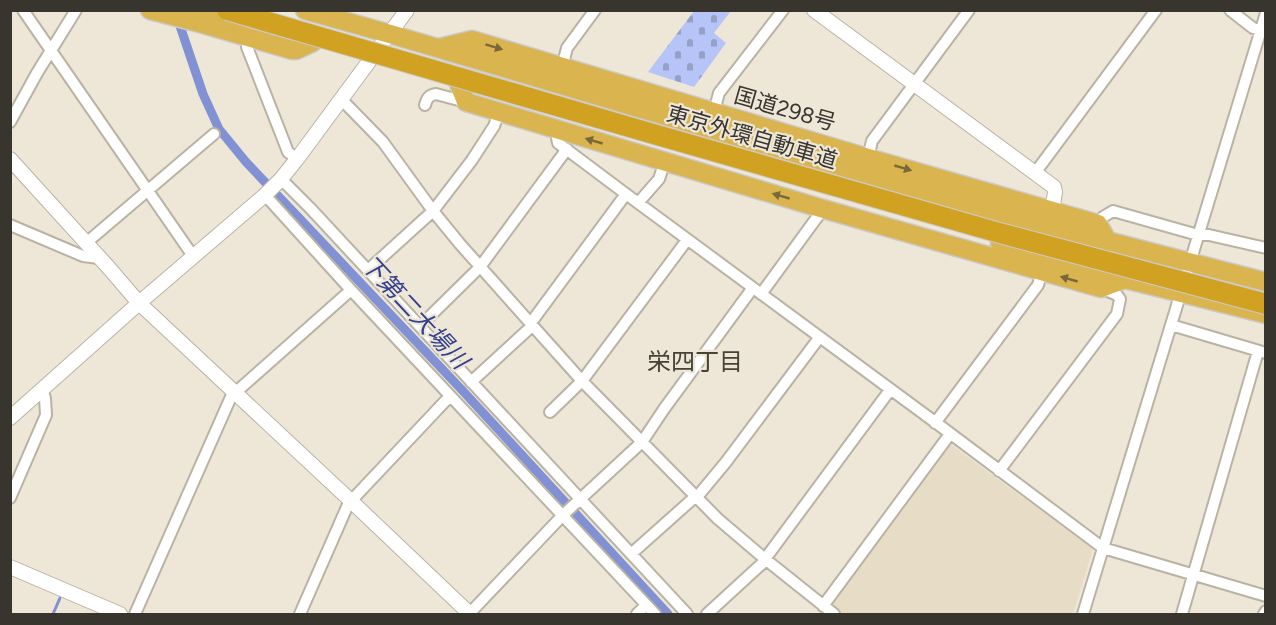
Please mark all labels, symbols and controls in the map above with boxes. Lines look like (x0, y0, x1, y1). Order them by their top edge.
one-way arrow (485, 43, 503, 52)
street label: 国道298号 (731, 82, 839, 136)
street label: 東京外環自動車道 (664, 100, 840, 174)
one-way arrow (585, 136, 603, 145)
one-way arrow (894, 164, 912, 173)
one-way arrow (772, 191, 790, 200)
water label: 下第二大場川 (355, 249, 477, 377)
one-way arrow (1060, 274, 1078, 283)
district label: 栄四丁目 (647, 347, 743, 376)

